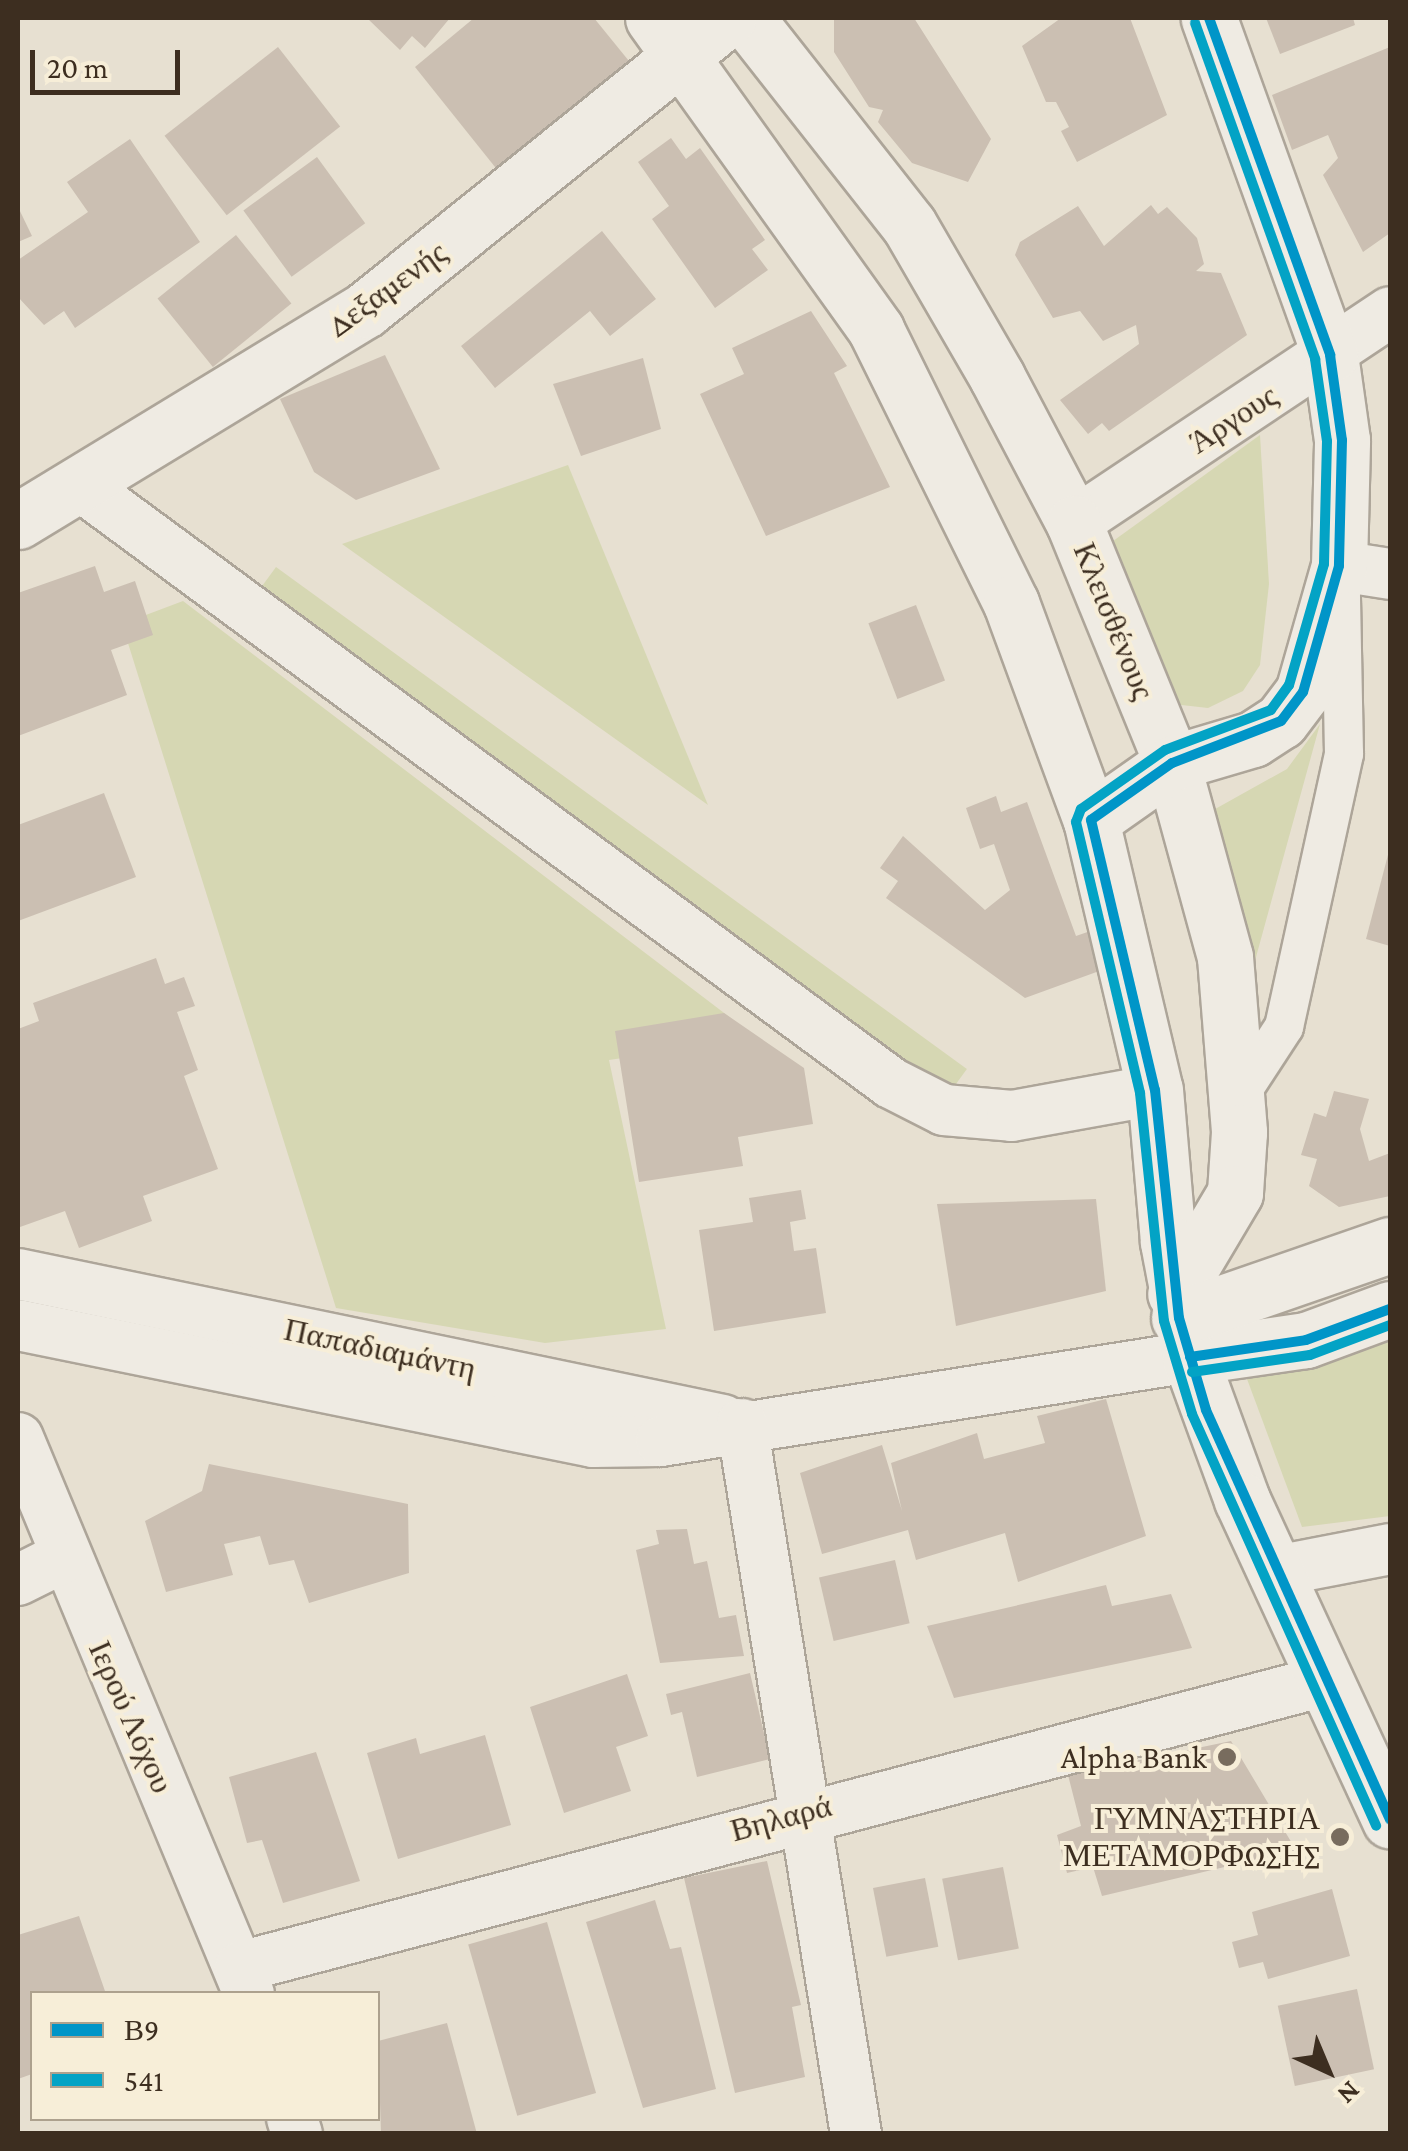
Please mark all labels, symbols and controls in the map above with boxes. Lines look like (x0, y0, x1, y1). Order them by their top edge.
scale bar (35, 30, 185, 92)
text: 20 m (47, 51, 108, 84)
street label: Δεξαμενής (320, 233, 454, 345)
street label: Άργους (1182, 376, 1284, 462)
street label: Κλεισθένους (1065, 537, 1163, 705)
street label: Παπαδιαμάντη (281, 1310, 479, 1388)
street label: Ιερού Λόχου (80, 1635, 182, 1799)
place label: Alpha Bank (1061, 1738, 1207, 1776)
marker: Alpha Bank (1216, 1746, 1238, 1768)
street label: Βηλαρά (726, 1786, 836, 1850)
place label: ΓΥΜΝΑΣΤΗΡΙΑ ΜΕΤΑΜΟΡΦΩΣΗΣ (1063, 1800, 1320, 1875)
marker: ΓΥΜΝΑΣΤΗΡΙΑ ΜΕΤΑΜΟΡΦΩΣΗΣ (1329, 1826, 1351, 1848)
legend (30, 1991, 380, 2121)
text: Β9 (124, 2013, 159, 2046)
north arrow (1278, 2021, 1378, 2121)
text: 541 (124, 2064, 163, 2097)
text: N (1332, 2075, 1367, 2111)

